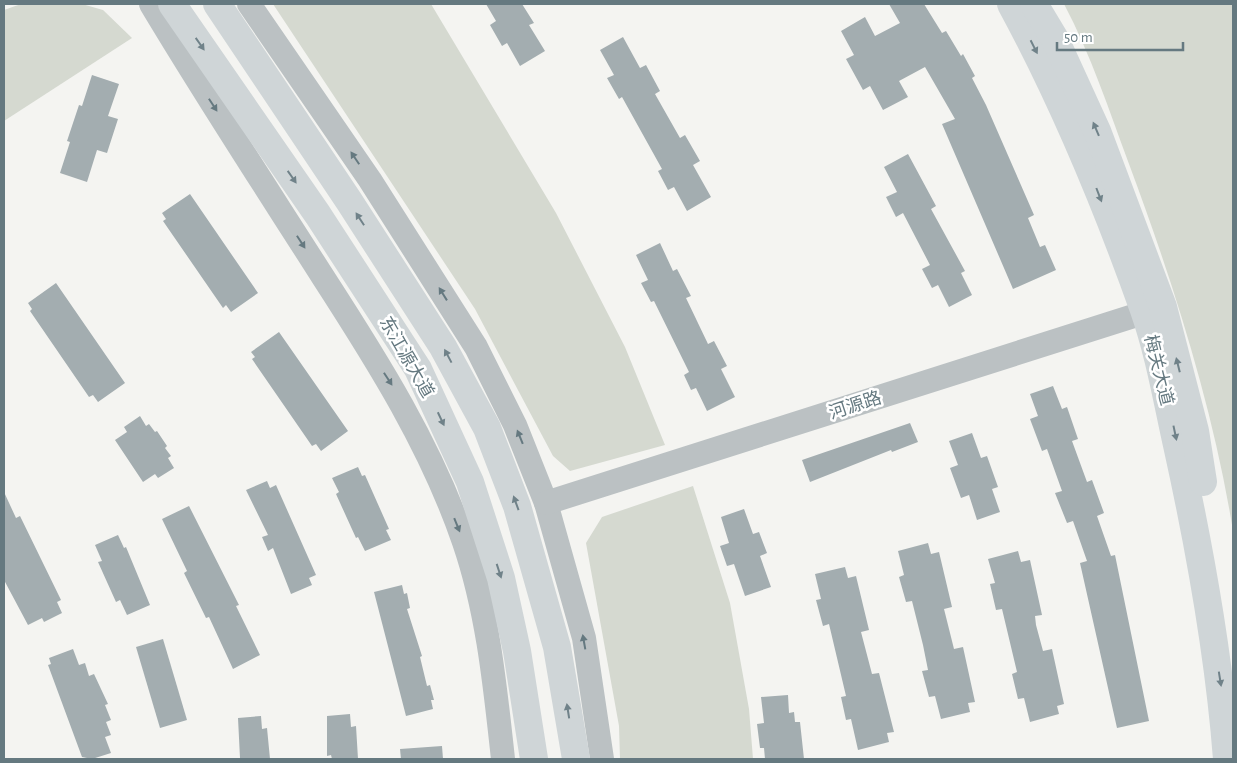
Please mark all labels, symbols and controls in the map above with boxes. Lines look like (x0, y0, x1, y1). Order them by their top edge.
scale bar (1057, 20, 1183, 52)
text: 50 m (1064, 30, 1093, 45)
one-way arrow (195, 37, 205, 50)
one-way arrow (1030, 39, 1038, 54)
one-way arrow (208, 98, 218, 111)
one-way arrow (1092, 122, 1100, 136)
one-way arrow (350, 151, 360, 165)
one-way arrow (287, 170, 297, 184)
one-way arrow (1096, 188, 1103, 203)
one-way arrow (356, 212, 365, 225)
one-way arrow (296, 235, 305, 248)
one-way arrow (438, 288, 448, 301)
street label: 东江源大道 (376, 313, 438, 401)
street label: 梅关大道 (1141, 333, 1177, 407)
one-way arrow (443, 349, 452, 363)
one-way arrow (1174, 357, 1182, 372)
one-way arrow (383, 372, 393, 385)
street label: 河源路 (826, 387, 884, 423)
one-way arrow (437, 412, 446, 427)
one-way arrow (1171, 426, 1179, 441)
one-way arrow (516, 429, 524, 444)
one-way arrow (512, 495, 520, 510)
one-way arrow (454, 518, 462, 532)
one-way arrow (495, 564, 503, 579)
one-way arrow (580, 633, 588, 649)
one-way arrow (1216, 671, 1224, 687)
one-way arrow (564, 703, 572, 719)

